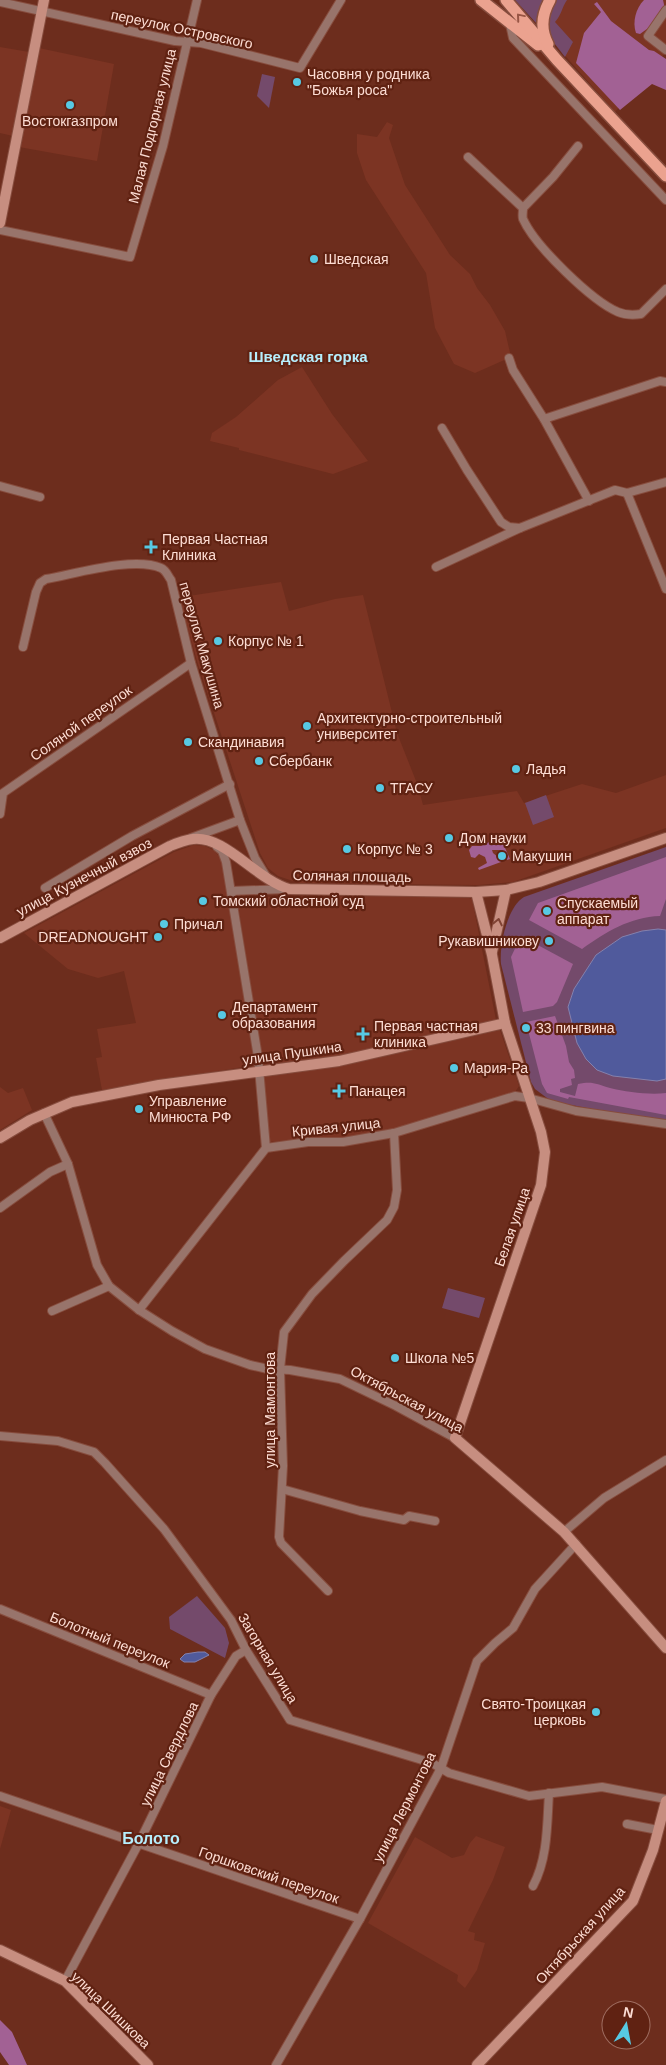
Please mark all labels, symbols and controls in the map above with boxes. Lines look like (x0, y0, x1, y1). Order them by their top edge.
street label: переулок Островского (110, 6, 254, 52)
one-way arrow (518, 14, 526, 23)
street label: Малая Подгорная улица (125, 47, 179, 205)
place label: Часовня у родника "Божья роса" (307, 66, 430, 98)
marker: Часовня у родника "Божья роса" (291, 76, 303, 88)
marker: Востокгазпром (64, 99, 76, 111)
place label: Востокгазпром (22, 113, 118, 129)
place label: Шведская (324, 251, 389, 267)
marker: Шведская (308, 253, 320, 265)
district label: Шведская горка (248, 348, 368, 365)
place label: Первая Частная Клиника (162, 531, 268, 563)
marker: Первая Частная Клиника (144, 540, 158, 554)
street label: переулок Макушина (176, 580, 228, 710)
place label: Корпус № 1 (228, 633, 304, 649)
marker: Корпус № 1 (212, 635, 224, 647)
street label: Соляной переулок (27, 681, 136, 764)
place label: Архитектурно-строительный университет (317, 710, 502, 742)
marker: Архитектурно-строительный университет (301, 720, 313, 732)
place label: Скандинавия (198, 734, 284, 750)
marker: Скандинавия (182, 736, 194, 748)
place label: Сбербанк (269, 753, 333, 769)
marker: Сбербанк (253, 755, 265, 767)
place label: Ладья (526, 761, 566, 777)
marker: Ладья (510, 763, 522, 775)
place label: ТГАСУ (390, 780, 433, 796)
marker: ТГАСУ (374, 782, 386, 794)
place label: Дом науки (459, 830, 526, 846)
marker: Дом науки (443, 832, 455, 844)
street label: улица Кузнечный взвоз (14, 835, 154, 919)
place label: Корпус № 3 (357, 841, 433, 857)
marker: Корпус № 3 (341, 843, 353, 855)
place label: Макушин (512, 848, 572, 864)
marker: Макушин (496, 850, 508, 862)
street label: Соляная площадь (292, 867, 412, 885)
place label: Томский областной суд (213, 893, 364, 909)
marker: Томский областной суд (197, 895, 209, 907)
place label: Спускаемый аппарат (557, 895, 638, 927)
marker: Спускаемый аппарат (541, 905, 553, 917)
place label: Причал (174, 916, 223, 932)
marker: Причал (158, 918, 170, 930)
one-way arrow (493, 918, 503, 927)
place label: DREADNOUGHT (38, 929, 148, 945)
marker: DREADNOUGHT (152, 931, 164, 943)
place label: Рукавишникову (438, 933, 539, 949)
marker: Рукавишникову (543, 935, 555, 947)
place label: Департамент образования (232, 999, 318, 1031)
marker: Департамент образования (216, 1009, 228, 1021)
place label: Первая частная клиника (374, 1018, 478, 1050)
place label: 33 пингвина (536, 1020, 615, 1036)
marker: 33 пингвина (520, 1022, 532, 1034)
marker: Первая частная клиника (356, 1027, 370, 1041)
street label: улица Пушкина (241, 1038, 343, 1068)
place label: Мария-Ра (464, 1060, 528, 1076)
marker: Мария-Ра (448, 1062, 460, 1074)
place label: Панацея (349, 1083, 406, 1099)
marker: Панацея (333, 1085, 345, 1097)
place label: Управление Минюста РФ (149, 1093, 231, 1125)
marker: Управление Минюста РФ (133, 1103, 145, 1115)
street label: Кривая улица (291, 1114, 381, 1140)
street label: Белая улица (491, 1185, 533, 1269)
place label: Школа №5 (405, 1350, 474, 1366)
street label: улица Мамонтова (262, 1352, 278, 1468)
marker: Школа №5 (389, 1352, 401, 1364)
street label: Октябрьская улица (348, 1362, 466, 1436)
street label: Болотный переулок (48, 1609, 173, 1672)
street label: Загорная улица (235, 1610, 301, 1706)
place label: Свято-Троицкая церковь (481, 1696, 586, 1728)
street label: улица Свердлова (137, 1699, 201, 1809)
marker: Свято-Троицкая церковь (590, 1706, 602, 1718)
street label: улица Лермонтова (369, 1749, 439, 1865)
district label: Болото (122, 1830, 180, 1847)
street label: Горшковский переулок (197, 1843, 342, 1907)
street label: Октябрьская улица (532, 1883, 628, 1987)
street label: улица Шишкова (68, 1968, 154, 2052)
north arrow (601, 2000, 651, 2050)
text: N (622, 2003, 635, 2021)

